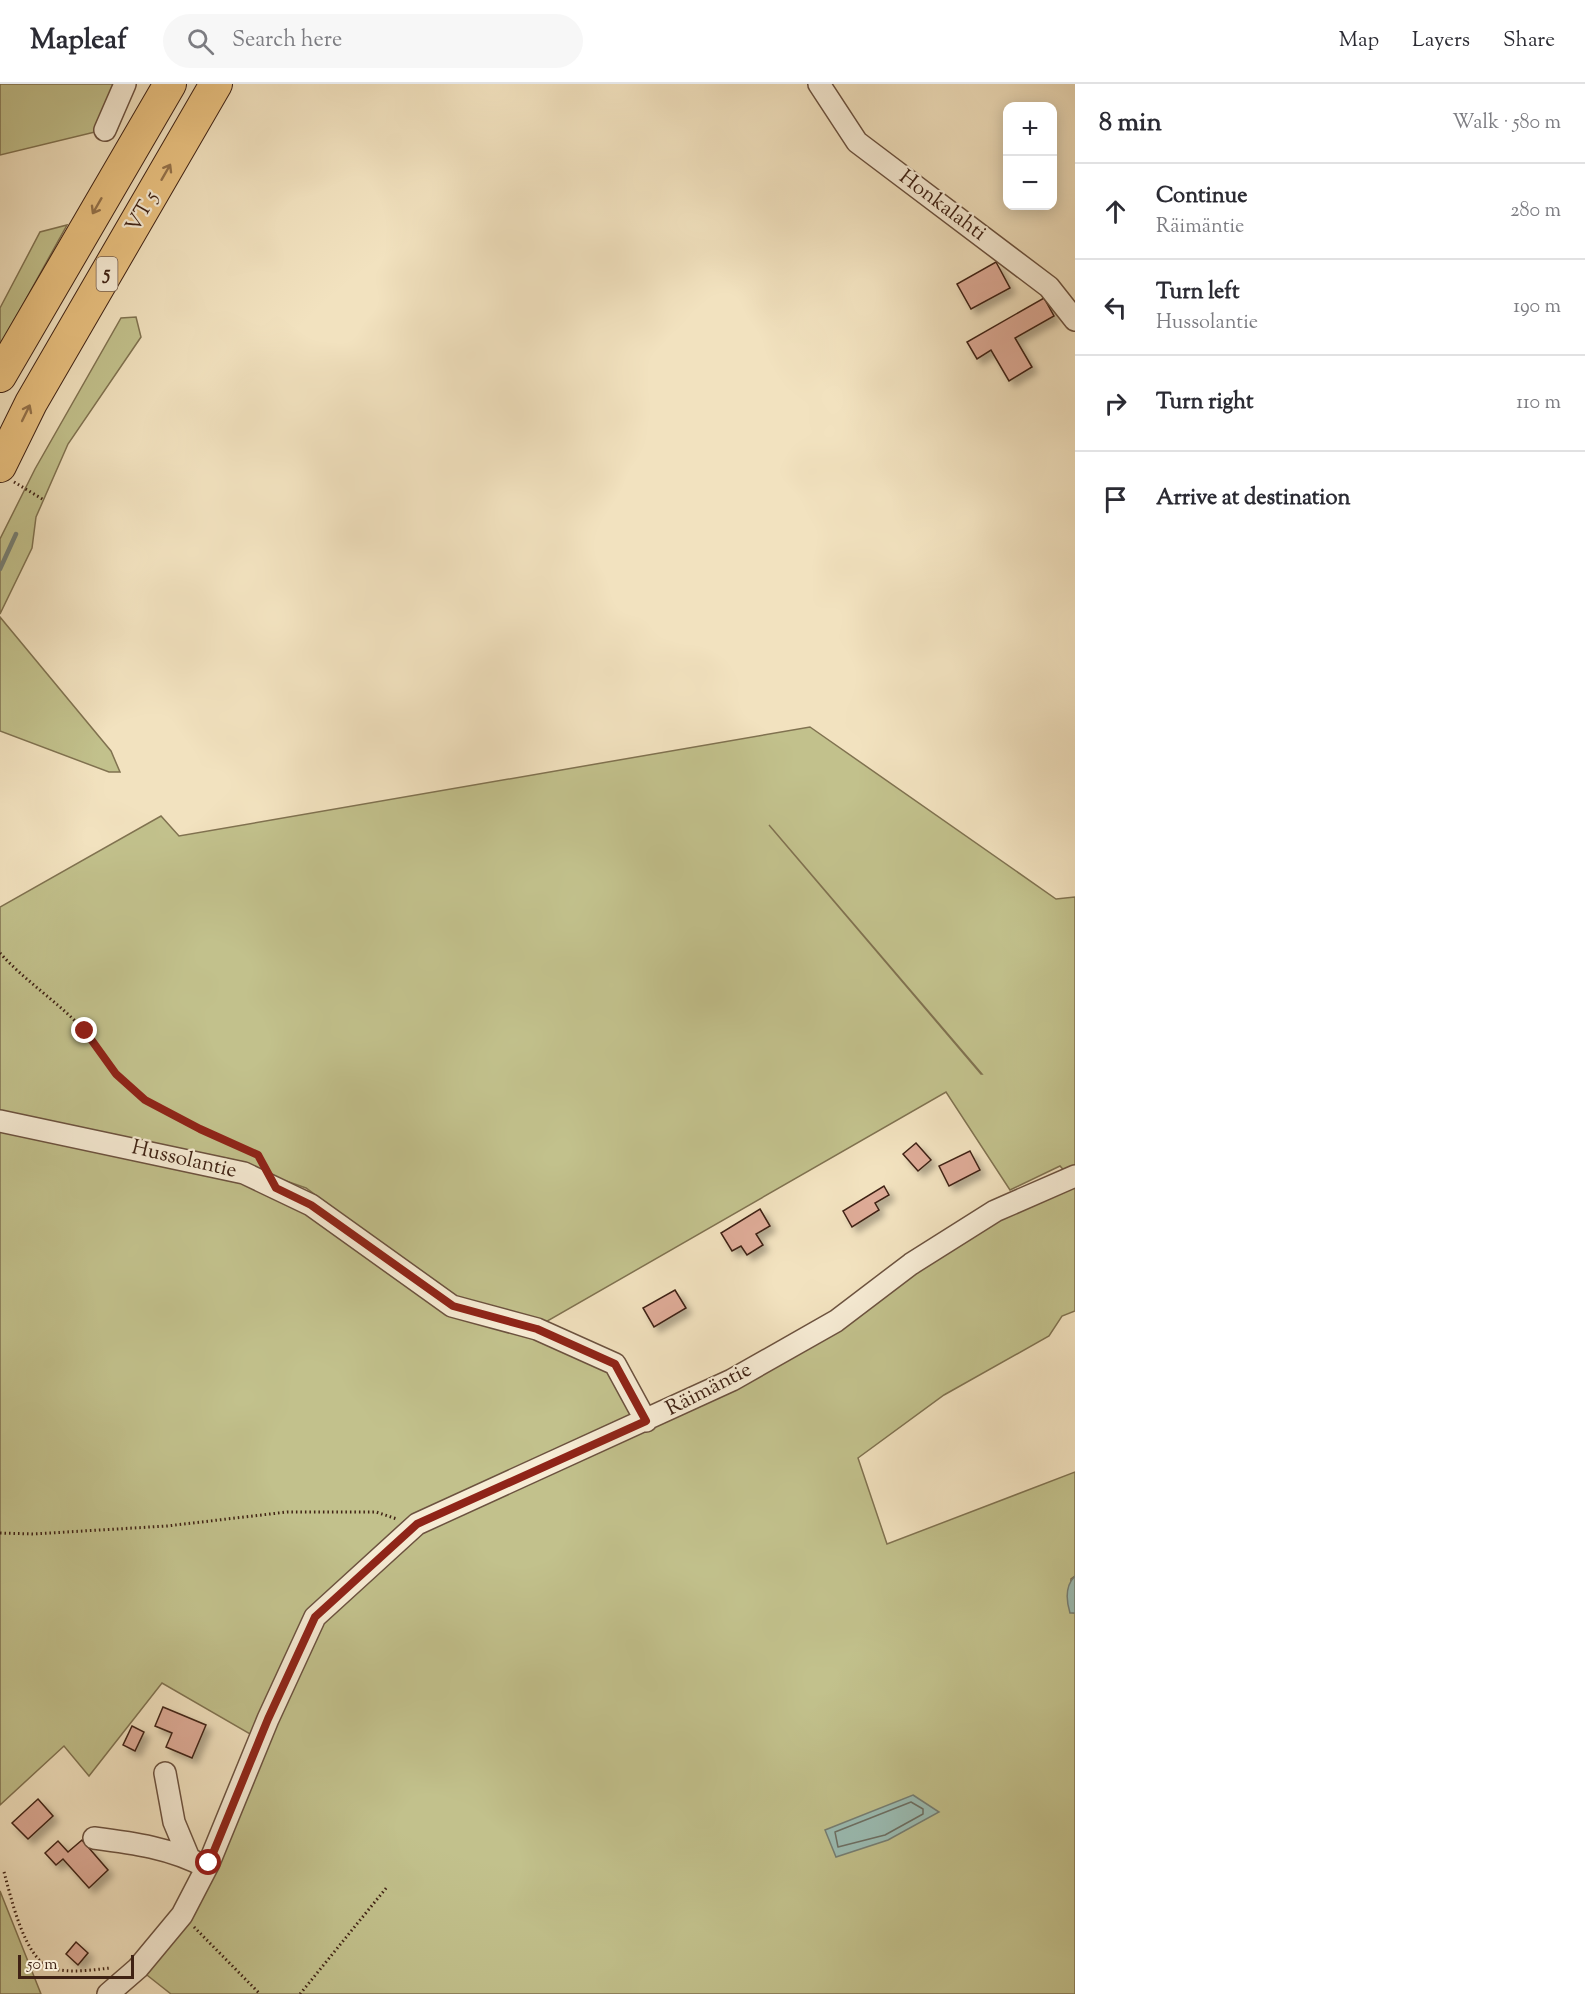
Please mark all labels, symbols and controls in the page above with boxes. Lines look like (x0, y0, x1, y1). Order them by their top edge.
search box (163, 14, 583, 68)
text: Mapleaf (30, 21, 127, 61)
icon: search (184, 25, 217, 58)
text: Search here (232, 25, 342, 57)
text: Map (1339, 26, 1379, 56)
text: Layers (1412, 26, 1470, 56)
text: Share (1503, 26, 1555, 56)
map controls (1003, 102, 1057, 210)
button: + (1003, 102, 1057, 156)
text: 8 min (1099, 105, 1162, 142)
text: Walk · 580 m (1452, 109, 1561, 138)
button: − (1003, 156, 1057, 210)
street label: Honkalahti (892, 163, 992, 249)
one-way arrow (160, 164, 172, 181)
text: Continue (1156, 181, 1247, 213)
street label: VT 5 (119, 186, 167, 238)
icon: ahead (1099, 195, 1132, 228)
one-way arrow (91, 197, 102, 215)
text: 280 m (1510, 197, 1561, 226)
text: Räimäntie (1156, 213, 1244, 242)
road number: 5 (96, 257, 118, 291)
text: Turn left (1156, 277, 1239, 309)
icon: left (1099, 291, 1132, 324)
text: 190 m (1513, 293, 1561, 322)
text: Hussolantie (1156, 309, 1258, 338)
icon: right (1099, 387, 1132, 420)
text: Turn right (1156, 387, 1253, 419)
text: 110 m (1516, 389, 1561, 418)
one-way arrow (21, 405, 32, 423)
icon: arrive (1099, 483, 1132, 516)
text: Arrive at destination (1156, 483, 1351, 515)
route end (71, 1017, 97, 1043)
street label: Hussolantie (128, 1133, 240, 1187)
street label: Räimäntie (661, 1356, 757, 1424)
route start (195, 1849, 221, 1875)
scale bar (18, 1952, 134, 1980)
text: 50 m (27, 1954, 58, 1977)

